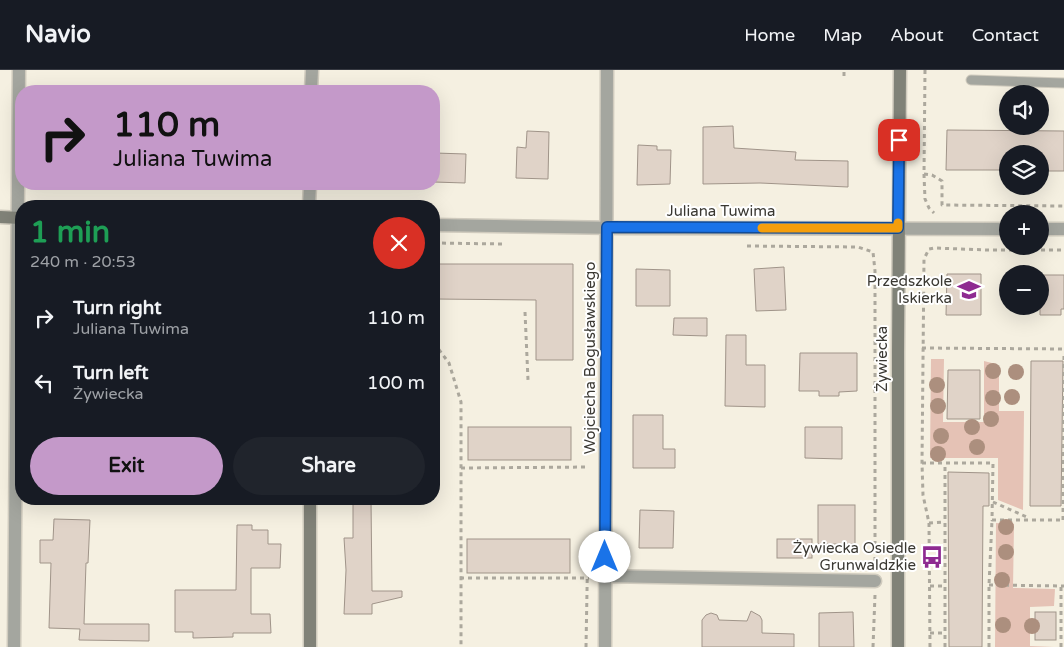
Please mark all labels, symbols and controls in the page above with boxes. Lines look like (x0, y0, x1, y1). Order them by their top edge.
text: Navio (25, 20, 91, 49)
text: Home (744, 24, 795, 46)
text: Map (823, 24, 862, 46)
text: About (890, 24, 944, 46)
text: Contact (972, 24, 1039, 46)
map controls (999, 85, 1049, 315)
button: sound (999, 85, 1049, 135)
text: 110 m (113, 104, 220, 146)
icon: right (30, 105, 95, 170)
pin (878, 119, 920, 161)
icon: arrive (885, 126, 913, 154)
button: layers (999, 145, 1049, 195)
text: Juliana Tuwima (113, 146, 272, 172)
street label: Juliana Tuwima (667, 202, 775, 220)
button: + (999, 205, 1049, 255)
text: 1 min (30, 214, 110, 251)
button: close (373, 217, 425, 269)
text: 240 m · 20:53 (30, 252, 136, 272)
street label: Wojciecha Bogusławskiego (581, 262, 599, 454)
button: − (999, 265, 1049, 315)
place label: Przedszkole Iskierka (867, 272, 952, 307)
school or university icon: Przedszkole Iskierka (956, 277, 982, 303)
text: Turn right (73, 297, 161, 319)
icon: right (30, 304, 58, 332)
text: 110 m (367, 307, 425, 329)
text: Juliana Tuwima (73, 319, 189, 339)
street label: Żywiecka (873, 326, 891, 392)
text: Turn left (73, 362, 149, 384)
icon: left (30, 369, 58, 397)
text: 100 m (367, 372, 425, 394)
text: Żywiecka (73, 384, 144, 404)
button: Exit (30, 437, 223, 495)
button: Share (233, 437, 425, 495)
position arrow (578, 530, 630, 582)
place label: Żywiecka Osiedle Grunwaldzkie (793, 539, 916, 574)
bus stop icon: Żywiecka Osiedle Grunwaldzkie (919, 544, 945, 570)

